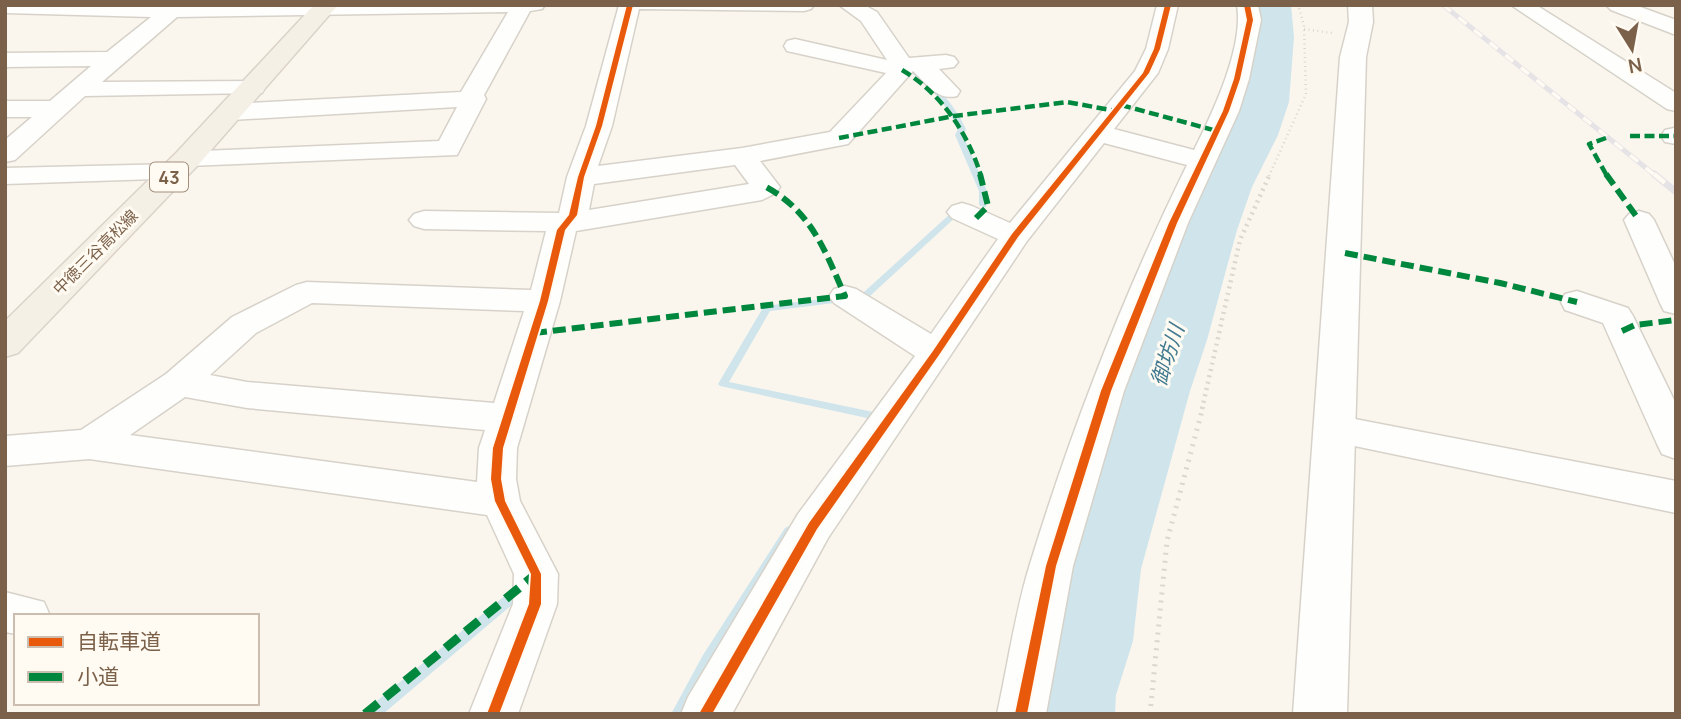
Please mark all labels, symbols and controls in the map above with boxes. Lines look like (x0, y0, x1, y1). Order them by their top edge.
north arrow (1597, 14, 1667, 84)
text: N (1626, 52, 1644, 80)
road number: 43 (150, 162, 188, 192)
street label: 中徳三谷高松線 (48, 205, 142, 299)
water label: 御坊川 (1144, 319, 1191, 389)
legend (14, 614, 259, 705)
text: 自転車道 (77, 627, 161, 655)
text: 小道 (77, 662, 119, 690)

